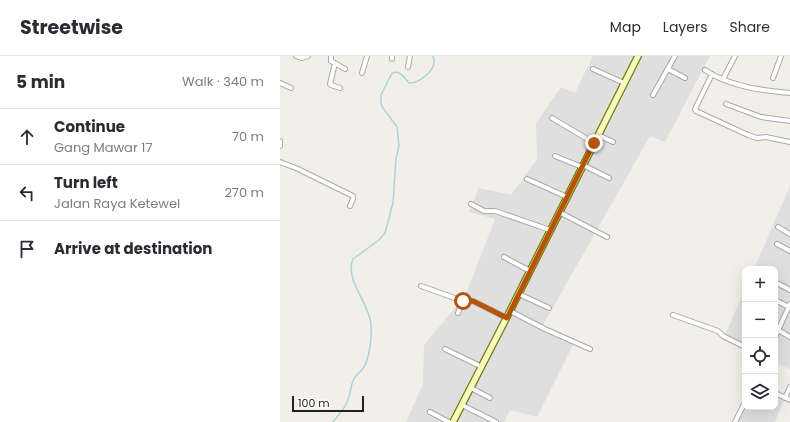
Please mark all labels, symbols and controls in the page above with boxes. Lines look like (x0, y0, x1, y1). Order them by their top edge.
text: Streetwise (20, 14, 123, 41)
text: Map (610, 17, 641, 37)
text: Layers (663, 17, 707, 37)
text: Share (729, 17, 770, 37)
text: 5 min (16, 70, 65, 94)
text: Walk · 340 m (182, 72, 264, 91)
text: Continue (54, 116, 125, 137)
icon: ahead (16, 126, 38, 148)
text: 70 m (232, 127, 264, 146)
route end (585, 134, 603, 152)
text: Gang Mawar 17 (54, 138, 153, 157)
text: Turn left (54, 172, 118, 193)
icon: left (16, 182, 38, 204)
text: 270 m (224, 183, 264, 202)
text: Jalan Raya Ketewel (54, 194, 180, 213)
icon: arrive (16, 238, 38, 260)
text: Arrive at destination (54, 238, 212, 259)
map controls (742, 266, 778, 410)
button: + (742, 266, 778, 302)
route start (454, 292, 472, 310)
button: − (742, 302, 778, 338)
button: locate (742, 338, 778, 374)
button: layers (742, 374, 778, 410)
scale bar (292, 394, 364, 413)
text: 100 m (298, 395, 330, 411)

